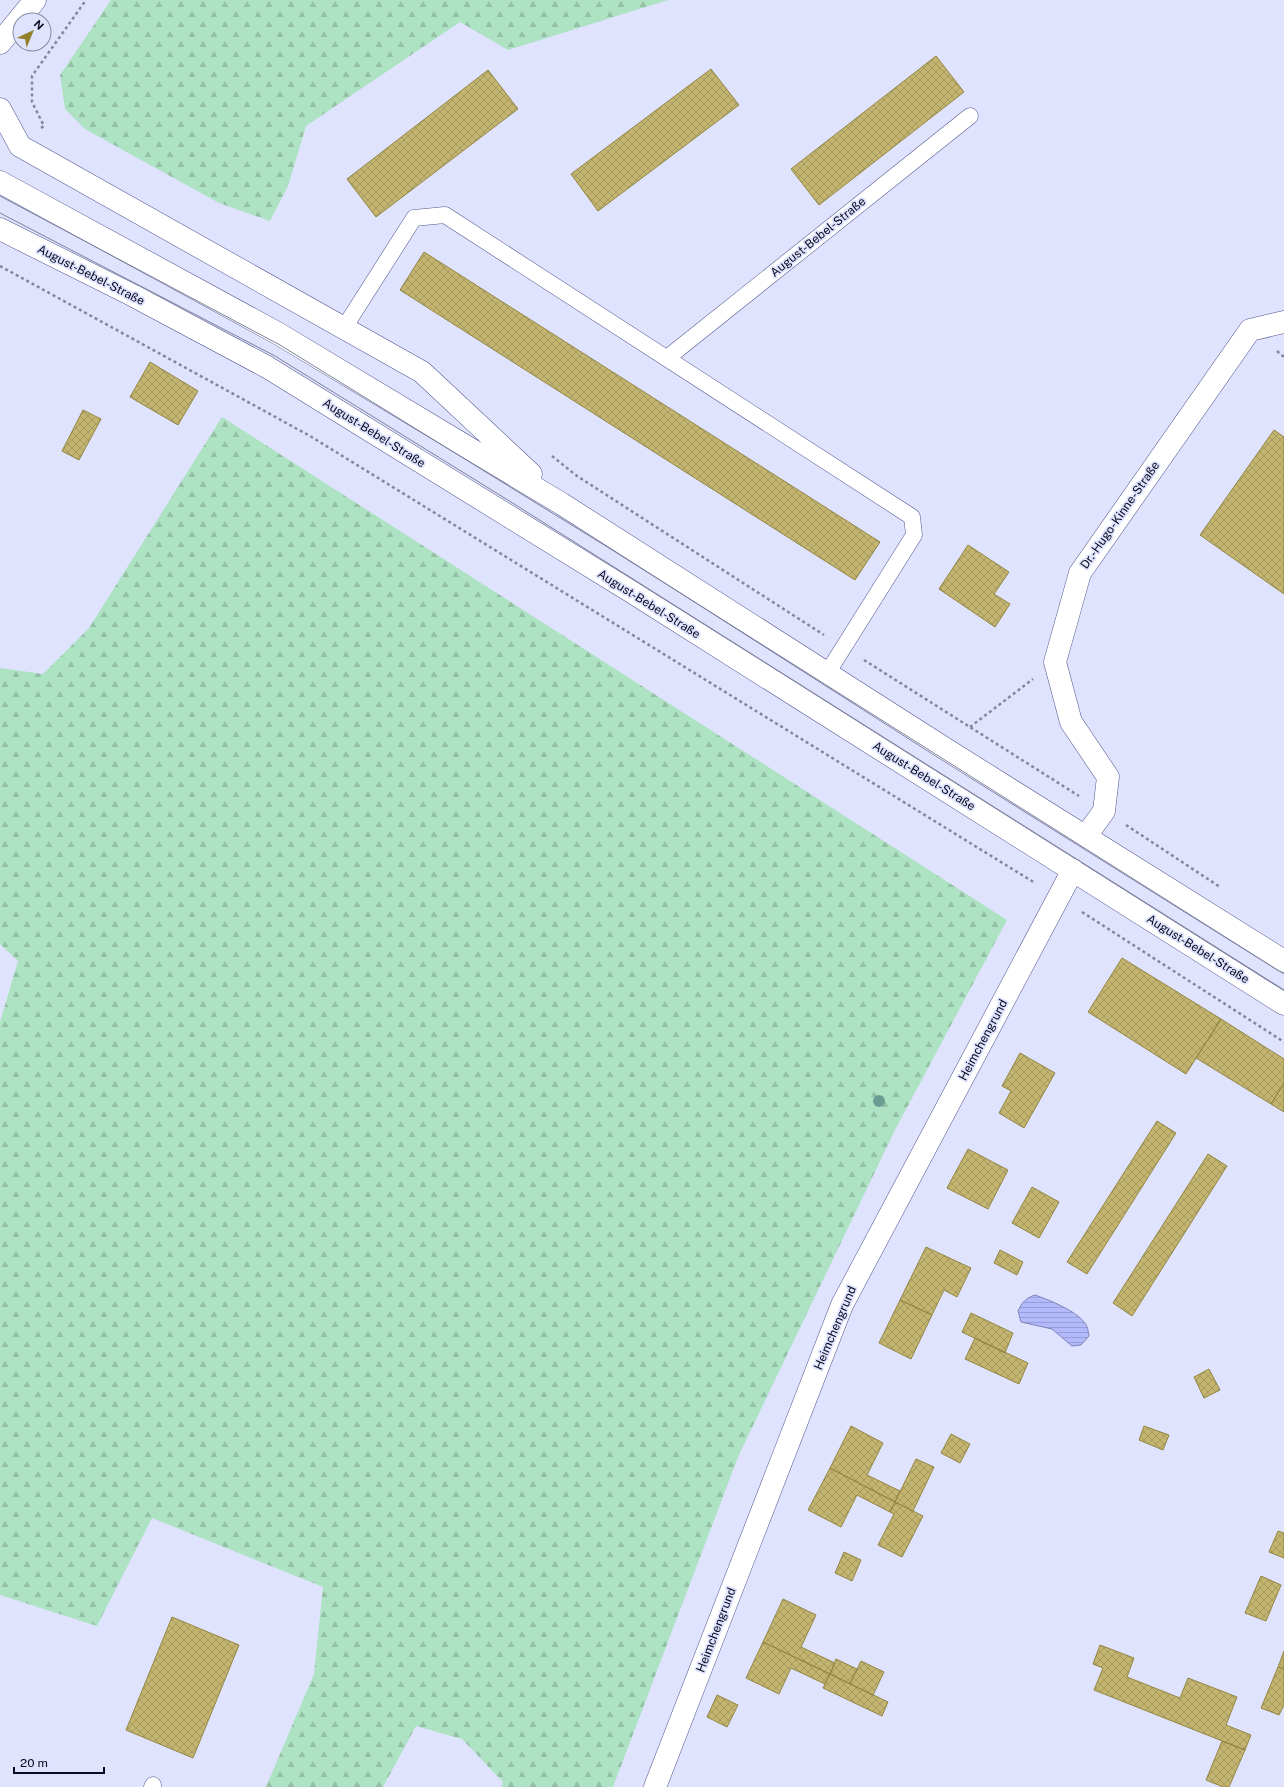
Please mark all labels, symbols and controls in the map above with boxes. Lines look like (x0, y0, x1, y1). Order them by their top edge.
north arrow (12, 12, 52, 52)
text: N (32, 18, 46, 32)
street label: August-Bebel-Straße (768, 194, 869, 280)
street label: August-Bebel-Straße (35, 242, 147, 308)
street label: August-Bebel-Straße (320, 396, 428, 470)
street label: Dr.-Hugo-Kinne-Straße (1078, 458, 1163, 571)
street label: August-Bebel-Straße (595, 567, 703, 641)
street label: August-Bebel-Straße (870, 739, 978, 813)
street label: August-Bebel-Straße (1144, 912, 1252, 986)
street label: Heimchengrund (956, 997, 1010, 1083)
street label: Heimchengrund (811, 1284, 859, 1372)
street label: Heimchengrund (693, 1586, 739, 1674)
scale bar (14, 1749, 104, 1775)
text: 20 m (20, 1756, 48, 1770)

